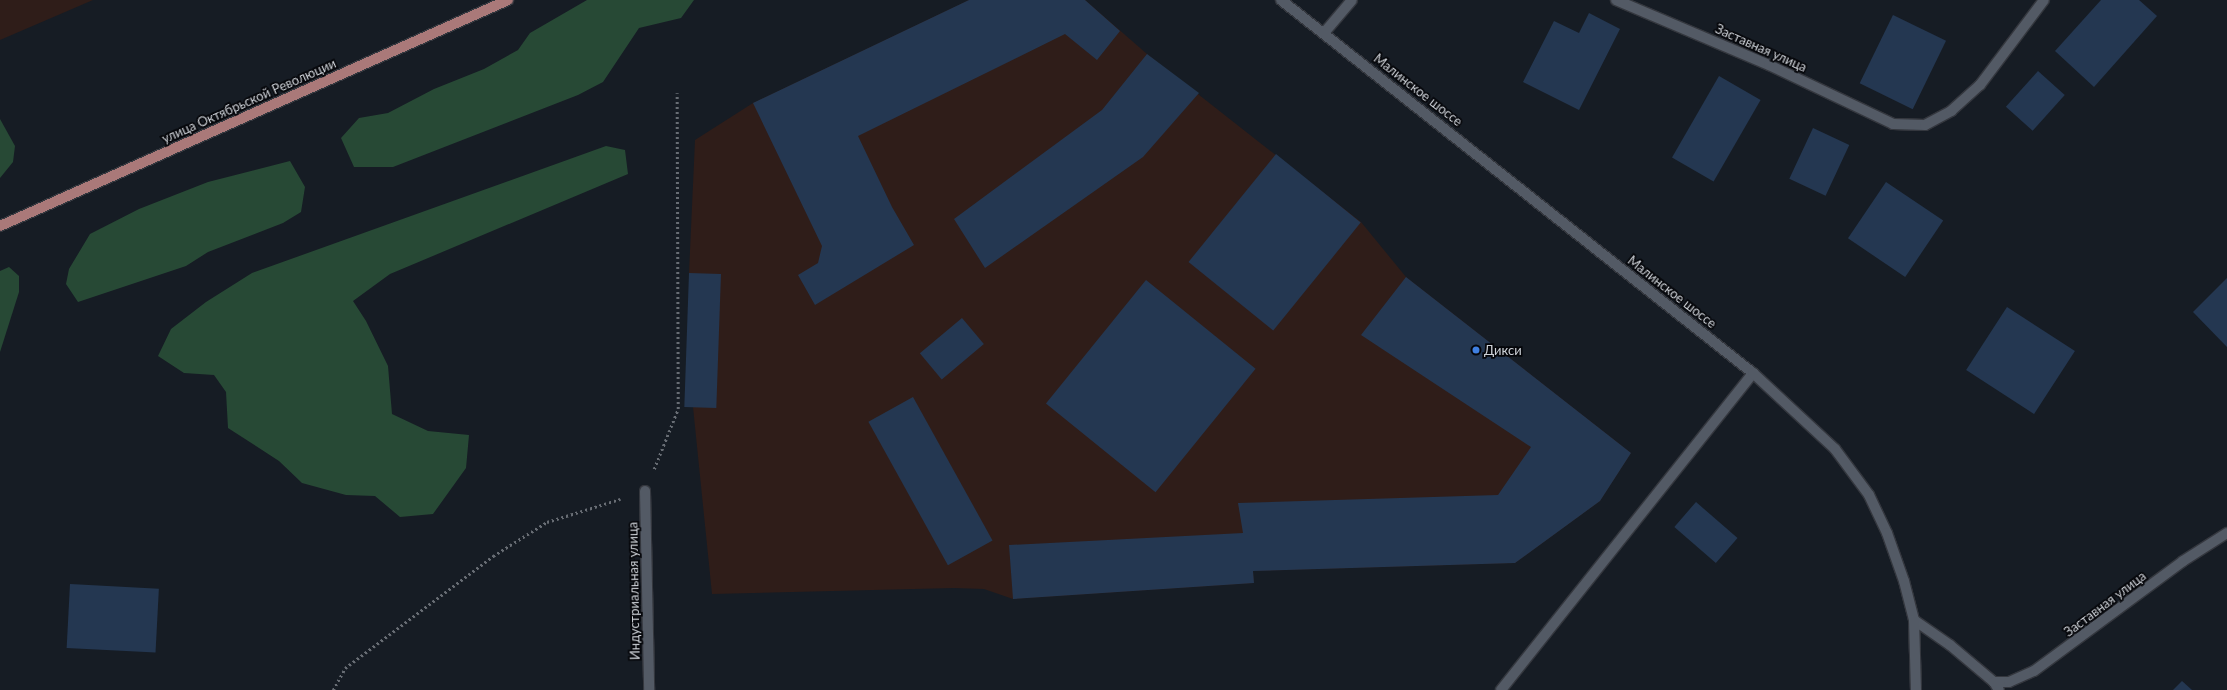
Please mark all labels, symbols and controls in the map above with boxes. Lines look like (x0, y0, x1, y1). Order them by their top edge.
street label: Заставная улица (1713, 21, 1809, 75)
street label: Малинское шоссе (1371, 51, 1465, 129)
street label: улица Октябрьской Революции (159, 55, 339, 147)
street label: Малинское шоссе (1625, 253, 1719, 331)
place label: Дикси (1484, 342, 1522, 358)
marker: Дикси (1471, 345, 1481, 355)
street label: Индустриальная улица (625, 522, 643, 660)
street label: Заставная улица (2061, 568, 2149, 640)

